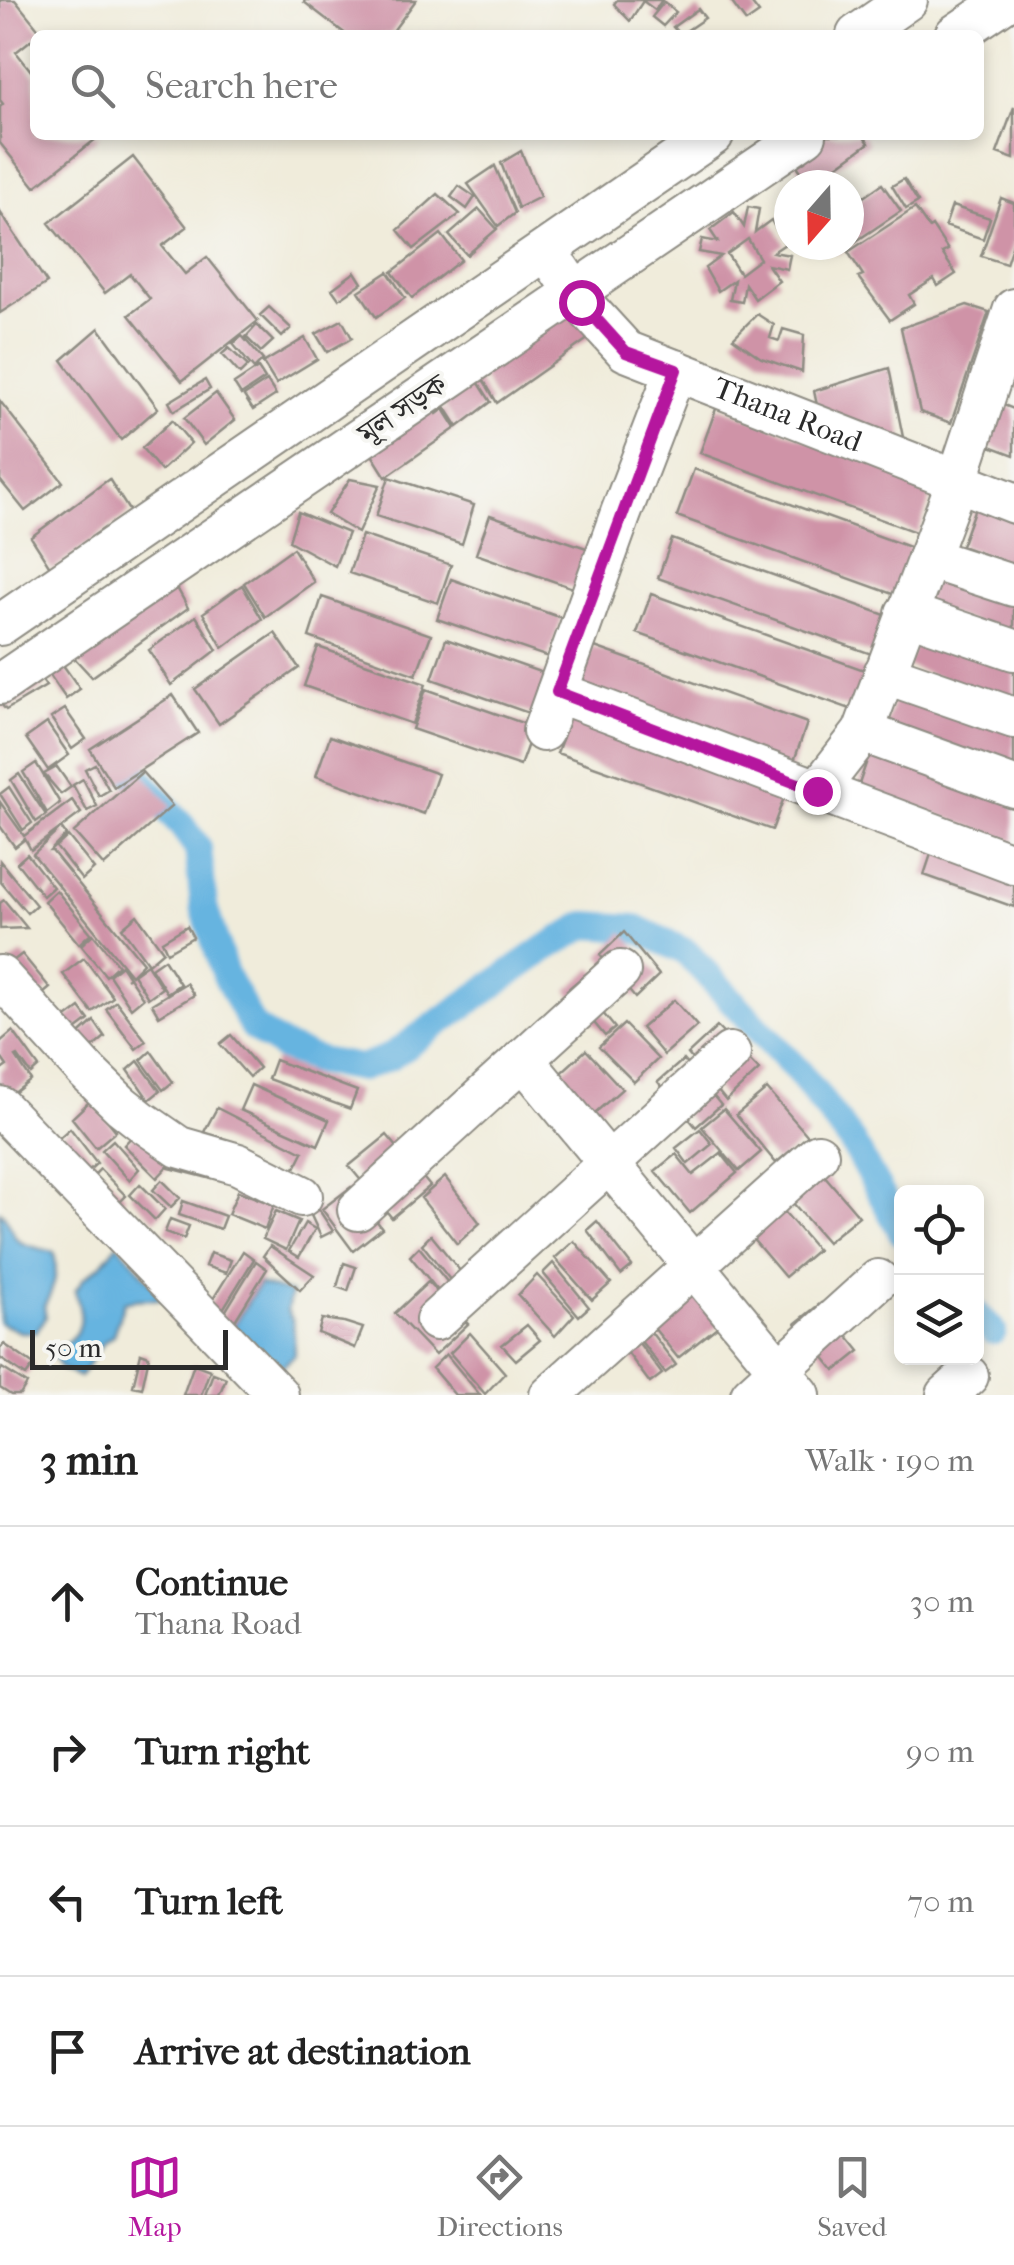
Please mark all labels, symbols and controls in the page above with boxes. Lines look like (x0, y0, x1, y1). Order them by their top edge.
search box (30, 30, 984, 140)
icon: search (65, 58, 120, 113)
text: Search here (145, 63, 338, 108)
north arrow (774, 170, 864, 260)
route start (559, 280, 605, 326)
street label: মূল সড়ক (351, 367, 454, 452)
street label: Thana Road (709, 370, 867, 460)
route end (795, 769, 841, 815)
map controls (894, 1185, 984, 1365)
button: locate (894, 1185, 984, 1275)
button: layers (894, 1275, 984, 1365)
scale bar (30, 1325, 228, 1370)
text: 50 m (45, 1331, 102, 1364)
text: 3 min (40, 1436, 138, 1485)
text: Walk · 190 m (805, 1442, 974, 1479)
text: Continue (135, 1560, 288, 1605)
icon: ahead (40, 1574, 95, 1629)
text: 30 m (910, 1583, 974, 1620)
text: Thana Road (135, 1605, 301, 1642)
icon: right (40, 1724, 95, 1779)
text: Turn right (135, 1729, 310, 1774)
text: 90 m (906, 1733, 974, 1770)
icon: left (40, 1874, 95, 1929)
text: Turn left (135, 1879, 283, 1924)
text: 70 m (908, 1883, 974, 1920)
icon: arrive (40, 2024, 95, 2079)
text: Arrive at destination (135, 2029, 471, 2074)
tab: Map (127, 2150, 182, 2243)
tab: Directions (437, 2150, 563, 2243)
tab: Saved (817, 2150, 887, 2243)

